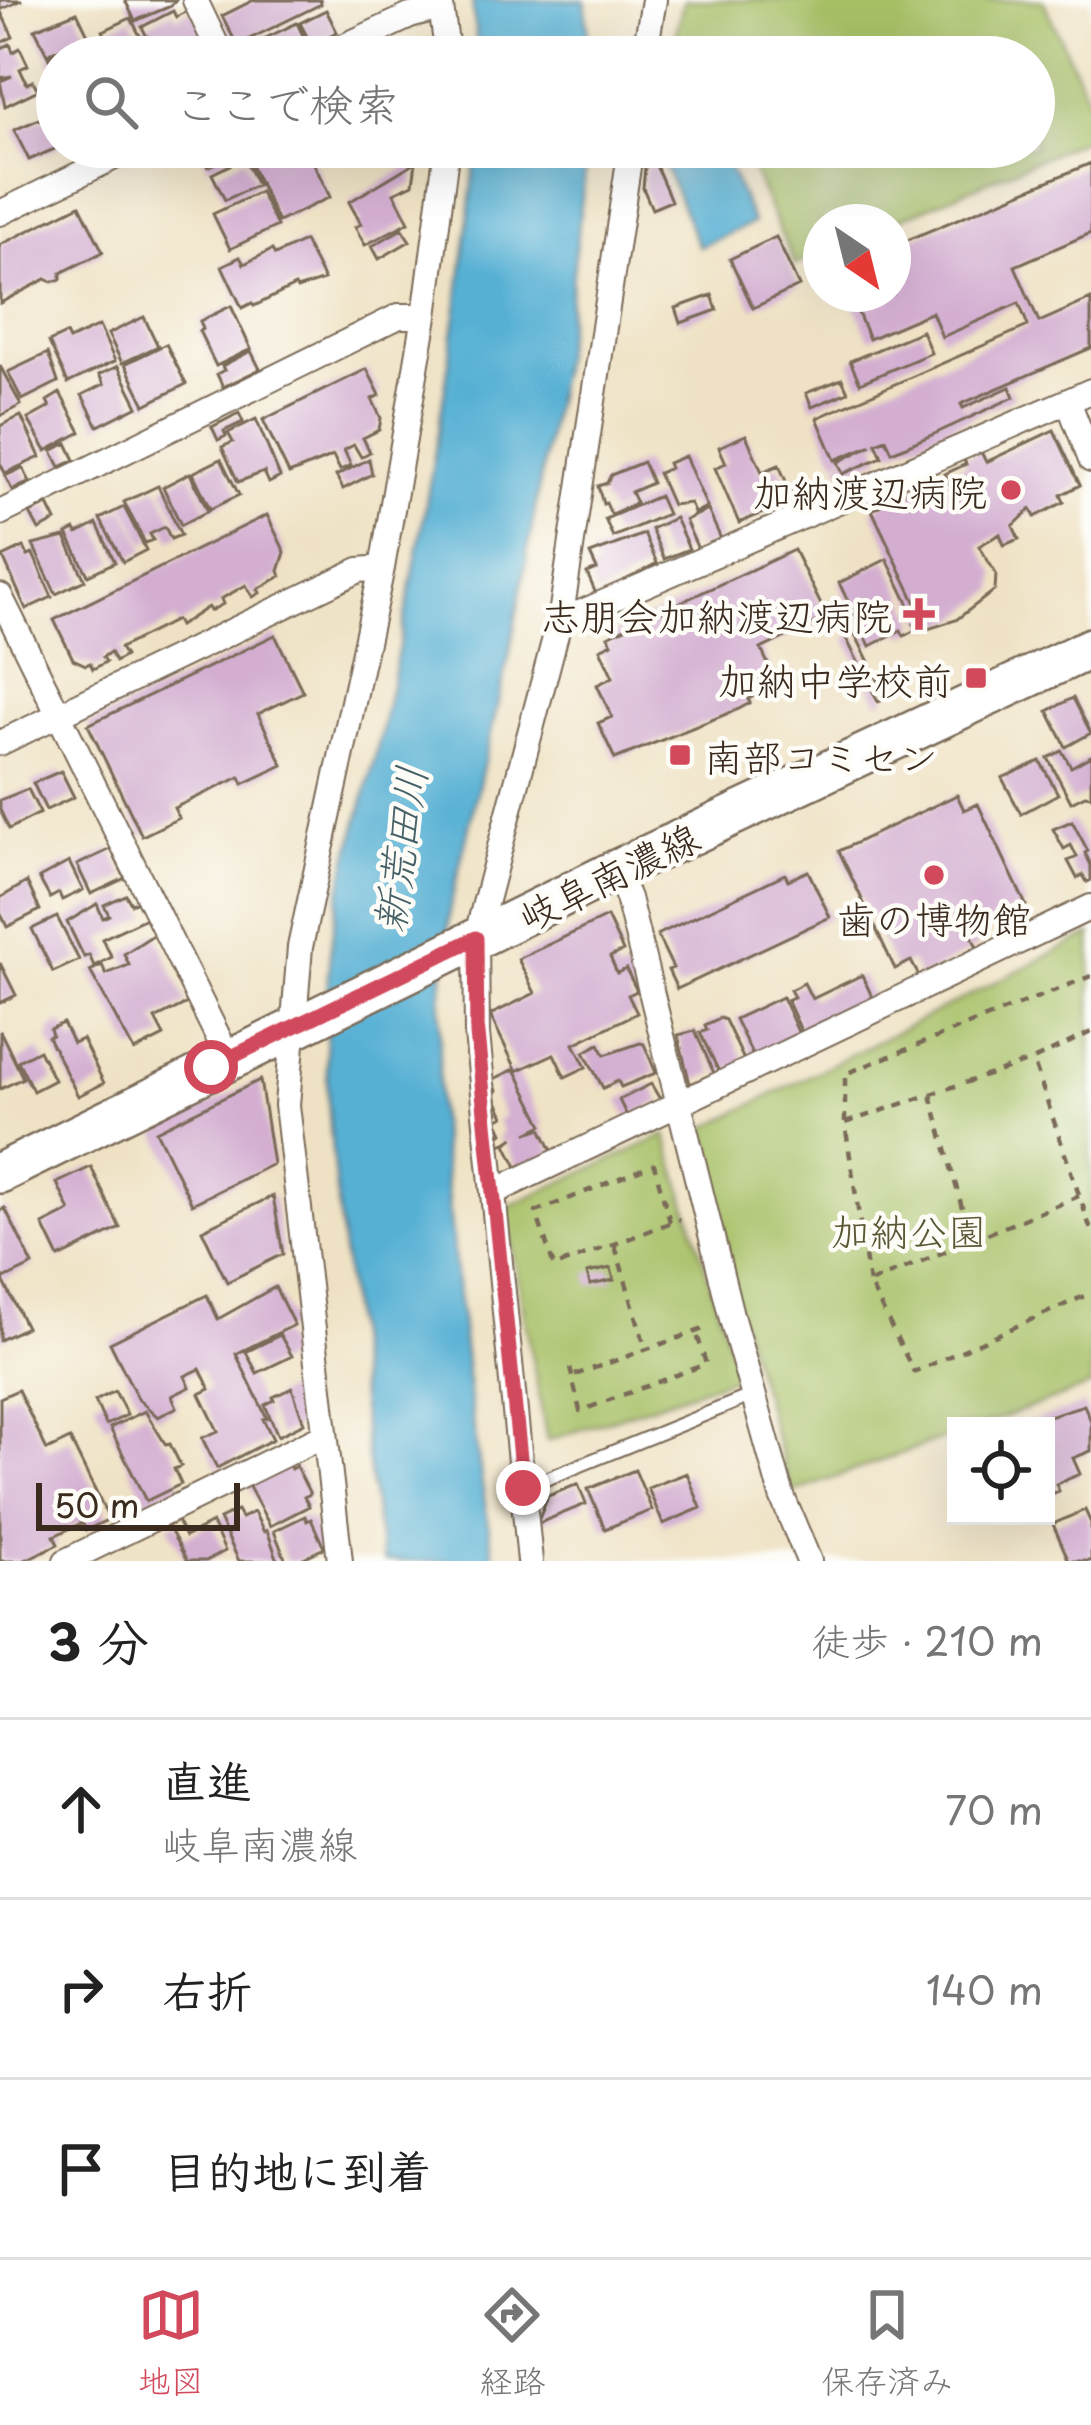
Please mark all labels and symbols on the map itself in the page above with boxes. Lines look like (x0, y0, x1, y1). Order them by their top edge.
north arrow (803, 204, 911, 312)
place label: 加納渡辺病院 (753, 461, 987, 520)
marker: 加納渡辺病院 (998, 477, 1024, 503)
place label: 志朋会加納渡辺病院 (541, 585, 892, 644)
marker: 志朋会加納渡辺病院 (903, 598, 935, 630)
place label: 加納中学校前 (718, 649, 952, 708)
marker: 加納中学校前 (963, 665, 989, 691)
place label: 南部コミセン (704, 726, 938, 785)
marker: 南部コミセン (667, 742, 693, 768)
water label: 新荒田川 (355, 761, 441, 937)
street label: 岐阜南濃線 (507, 806, 709, 944)
marker: 歯の博物館 (921, 862, 947, 888)
place label: 歯の博物館 (836, 888, 1032, 947)
route start (184, 1040, 238, 1094)
park label: 加納公園 (831, 1200, 987, 1259)
route end (496, 1461, 550, 1515)
scale bar (36, 1477, 240, 1530)

